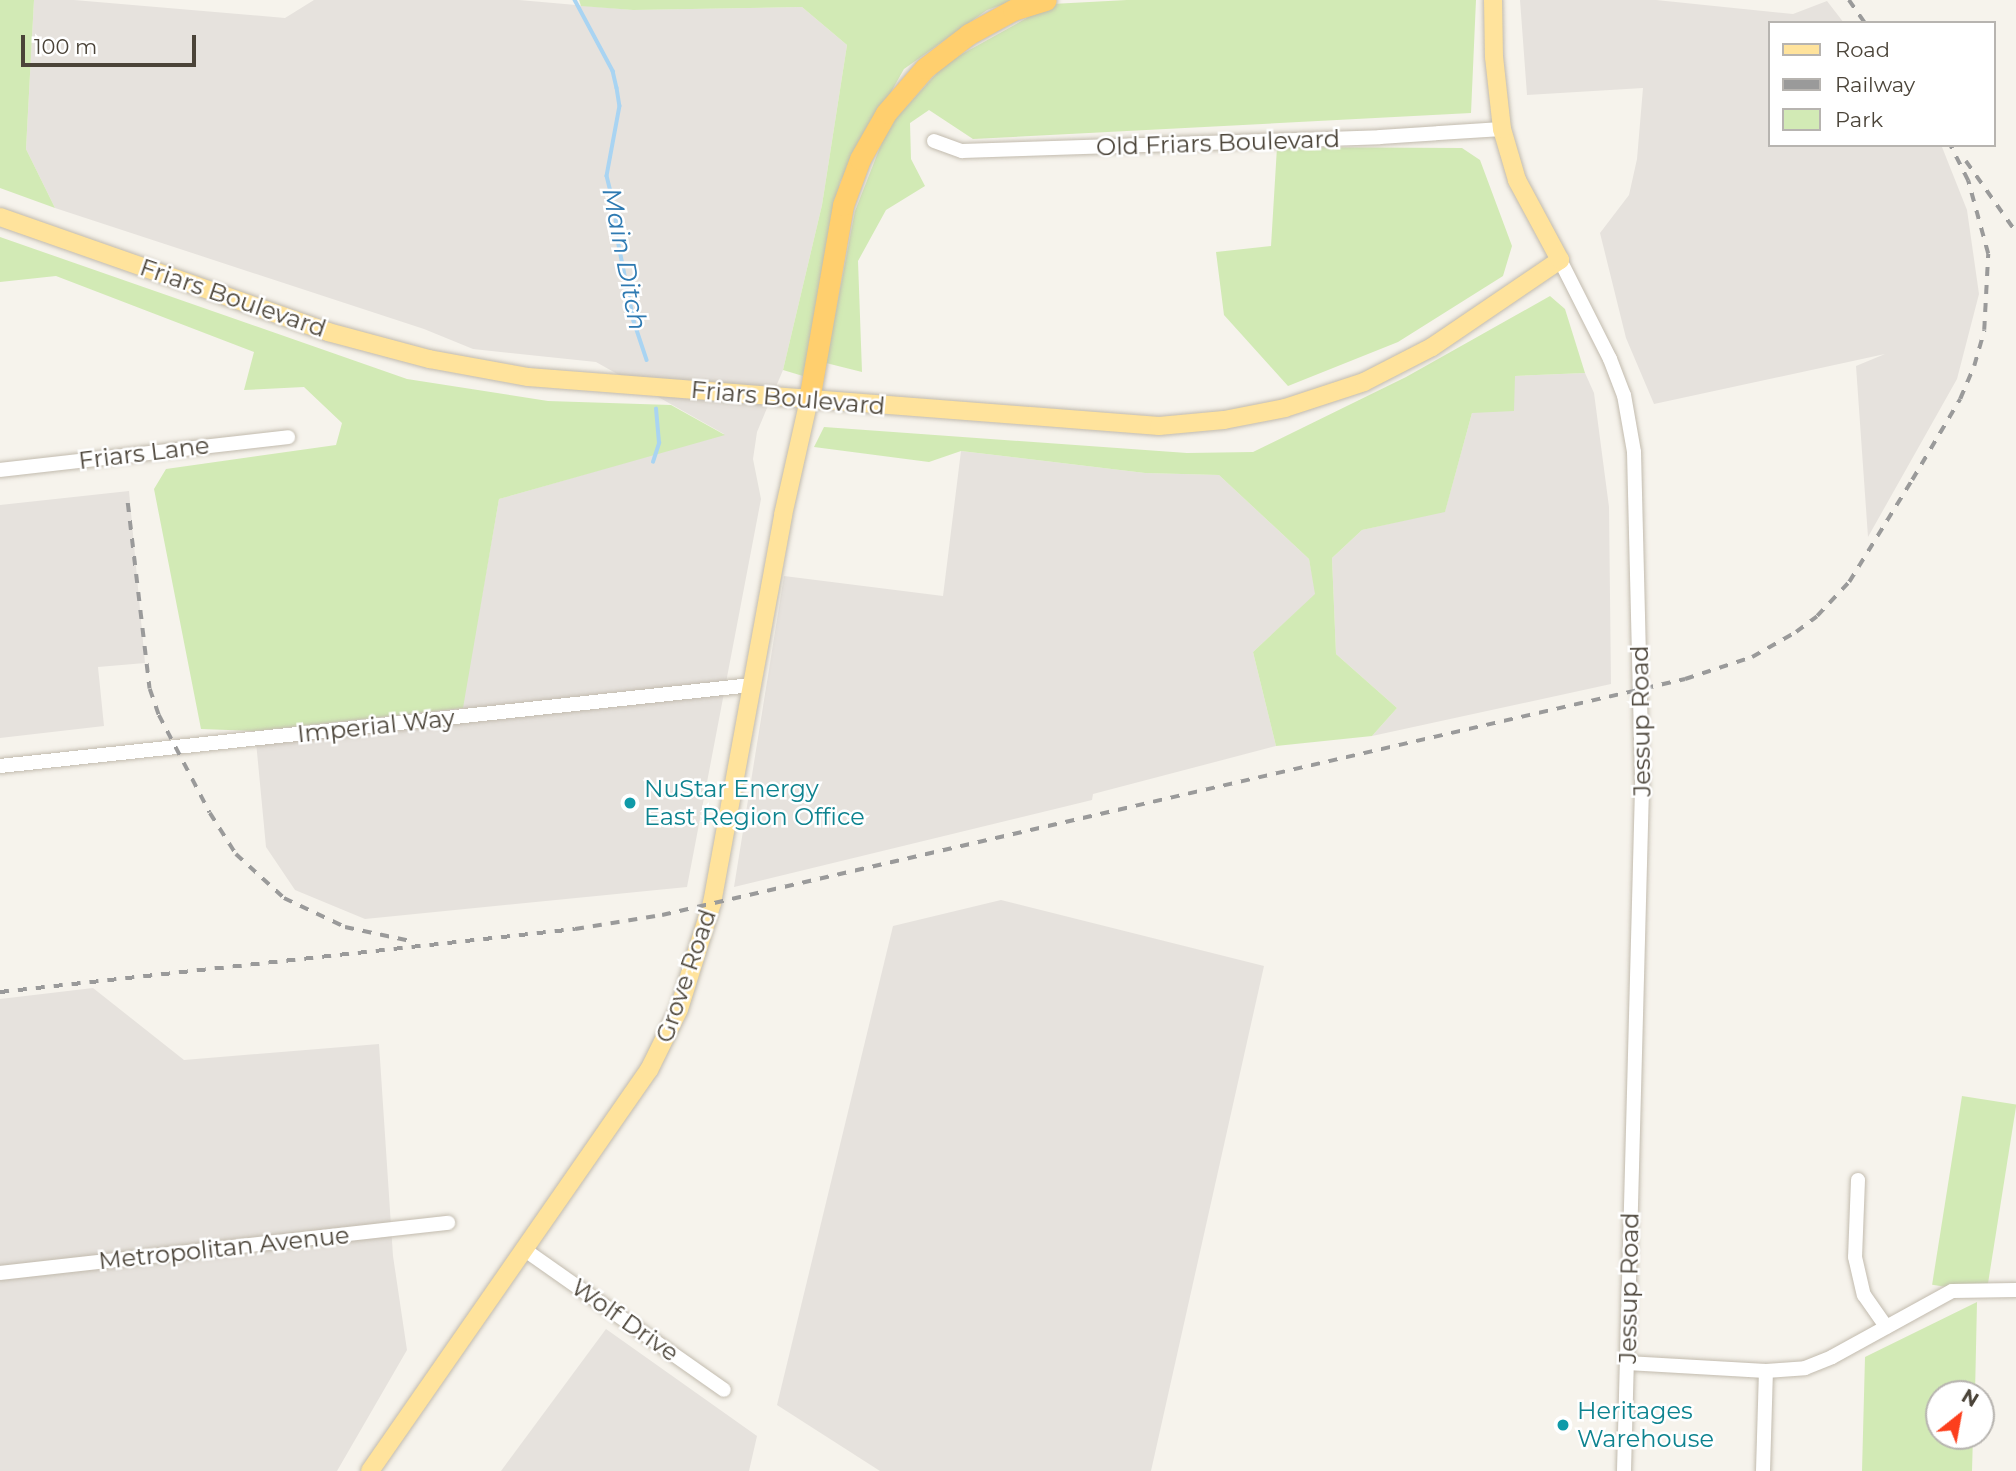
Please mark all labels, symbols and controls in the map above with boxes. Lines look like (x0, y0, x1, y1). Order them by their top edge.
scale bar (24, 21, 200, 65)
legend (1768, 21, 1995, 147)
text: 100 m (34, 34, 97, 59)
text: Road (1835, 37, 1890, 62)
text: Railway (1835, 72, 1915, 97)
text: Park (1835, 107, 1883, 132)
street label: Old Friars Boulevard (1096, 124, 1340, 162)
water label: Main Ditch (595, 185, 653, 333)
street label: Friars Boulevard (136, 253, 330, 343)
street label: Friars Boulevard (690, 375, 886, 421)
street label: Friars Lane (77, 431, 211, 475)
street label: Jessup Road (1625, 645, 1657, 797)
street label: Imperial Way (296, 703, 456, 749)
place label: NuStar Energy East Region Office (644, 775, 865, 831)
marker: NuStar Energy East Region Office (622, 795, 638, 811)
street label: Grove Road (650, 906, 722, 1046)
street label: Jessup Road (1613, 1212, 1645, 1364)
street label: Metropolitan Avenue (97, 1221, 351, 1275)
street label: Wolf Drive (566, 1273, 684, 1367)
north arrow (1925, 1380, 1995, 1450)
text: N (1958, 1384, 1983, 1412)
place label: Heritages Warehouse (1577, 1397, 1714, 1453)
marker: Heritages Warehouse (1555, 1417, 1571, 1433)

